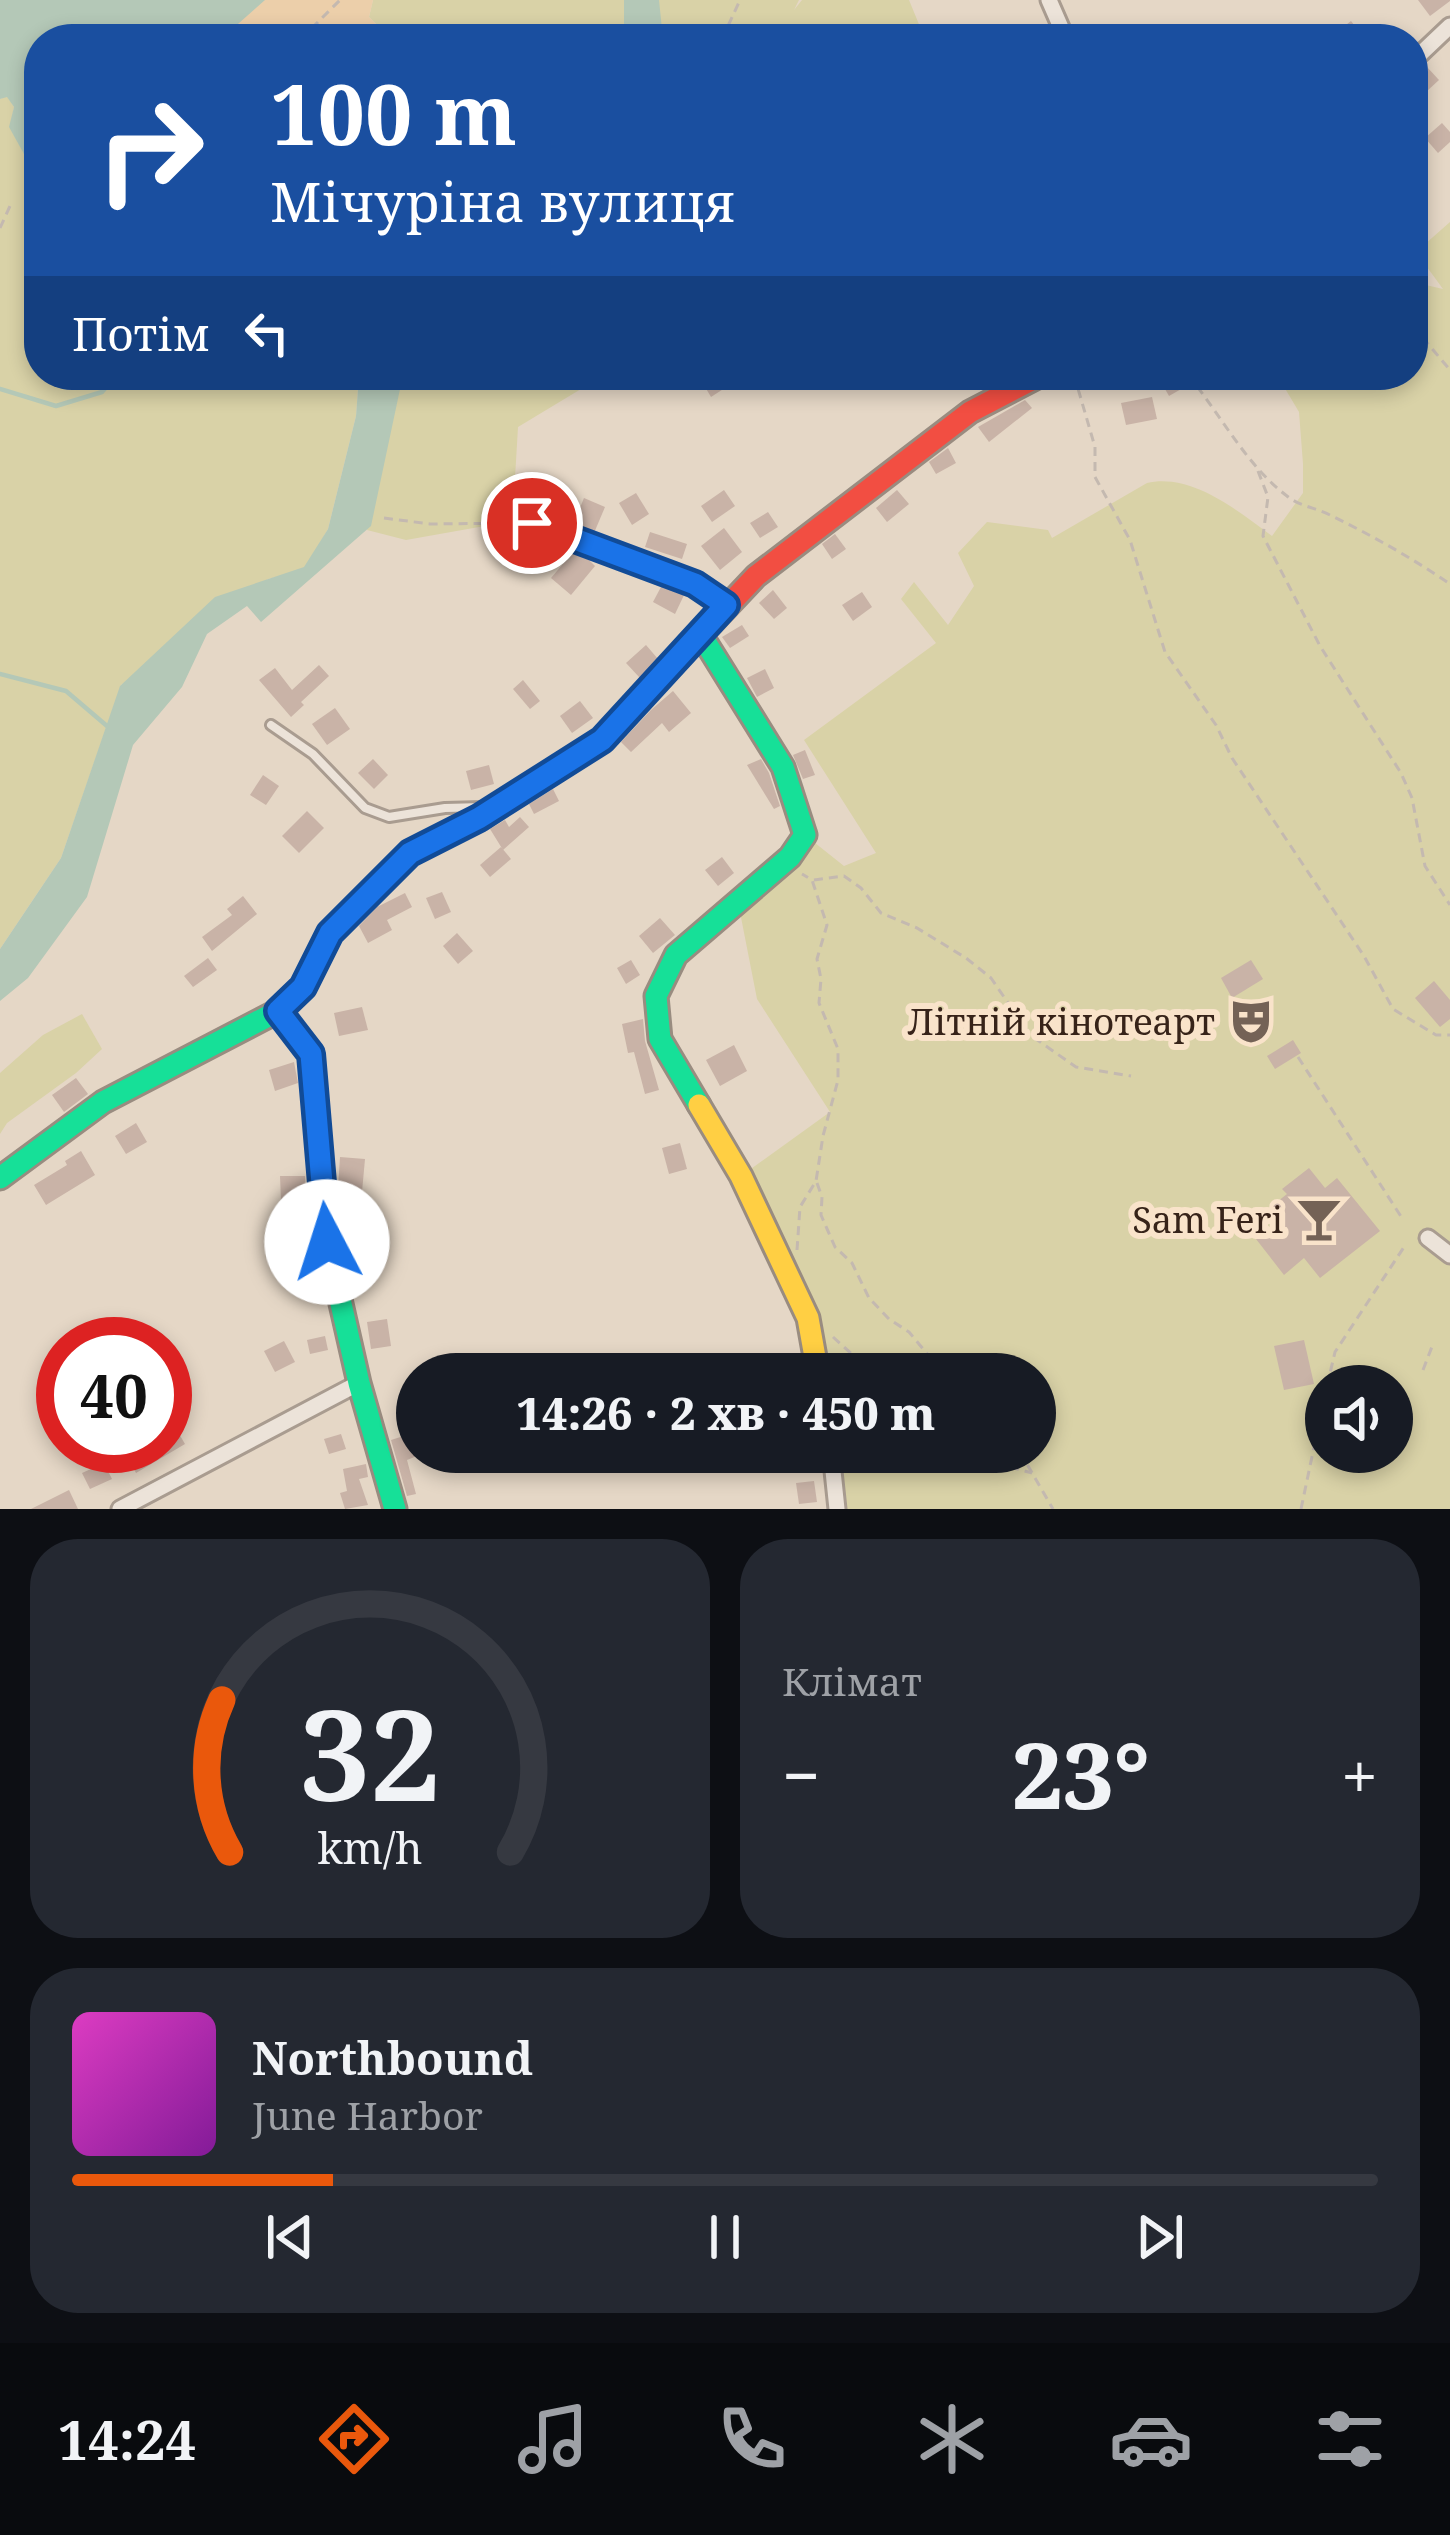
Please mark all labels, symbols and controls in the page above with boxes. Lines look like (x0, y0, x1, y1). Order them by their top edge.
text: 100 m (270, 55, 517, 170)
icon: right (72, 72, 228, 228)
text: Мічуріна вулиця (270, 164, 736, 238)
icon: left (234, 300, 300, 366)
text: Потім (72, 303, 210, 364)
pin (481, 472, 583, 574)
icon: arrive (499, 490, 565, 556)
theatre icon: Літній кінотеарт (1226, 996, 1276, 1046)
place label: Літній кінотеарт (908, 997, 1215, 1046)
position arrow (264, 1179, 390, 1305)
bar icon: Sam Feri (1294, 1194, 1344, 1244)
place label: Sam Feri (1132, 1195, 1283, 1244)
speed limit sign: 40 (36, 1317, 192, 1473)
map controls (1305, 1365, 1413, 1473)
button: sound (1305, 1365, 1413, 1473)
text: 14:26 · 2 хв · 450 m (516, 1382, 936, 1443)
text: Клімат (782, 1654, 922, 1707)
text: 32 (299, 1668, 441, 1838)
text: 23° (1012, 1713, 1150, 1835)
text: − (782, 1729, 820, 1819)
text: + (1341, 1729, 1378, 1819)
text: km/h (317, 1817, 423, 1876)
text: Northbound (252, 2027, 533, 2088)
text: June Harbor (252, 2088, 483, 2141)
icon: previous (257, 2204, 323, 2270)
icon: pause (692, 2204, 758, 2270)
icon: next (1127, 2204, 1193, 2270)
icon: directions (312, 2397, 396, 2481)
icon: music (511, 2397, 595, 2481)
icon: phone (710, 2397, 794, 2481)
icon: climate (910, 2397, 994, 2481)
icon: car (1109, 2397, 1193, 2481)
icon: filters (1308, 2397, 1392, 2481)
text: 14:24 (58, 2402, 196, 2476)

